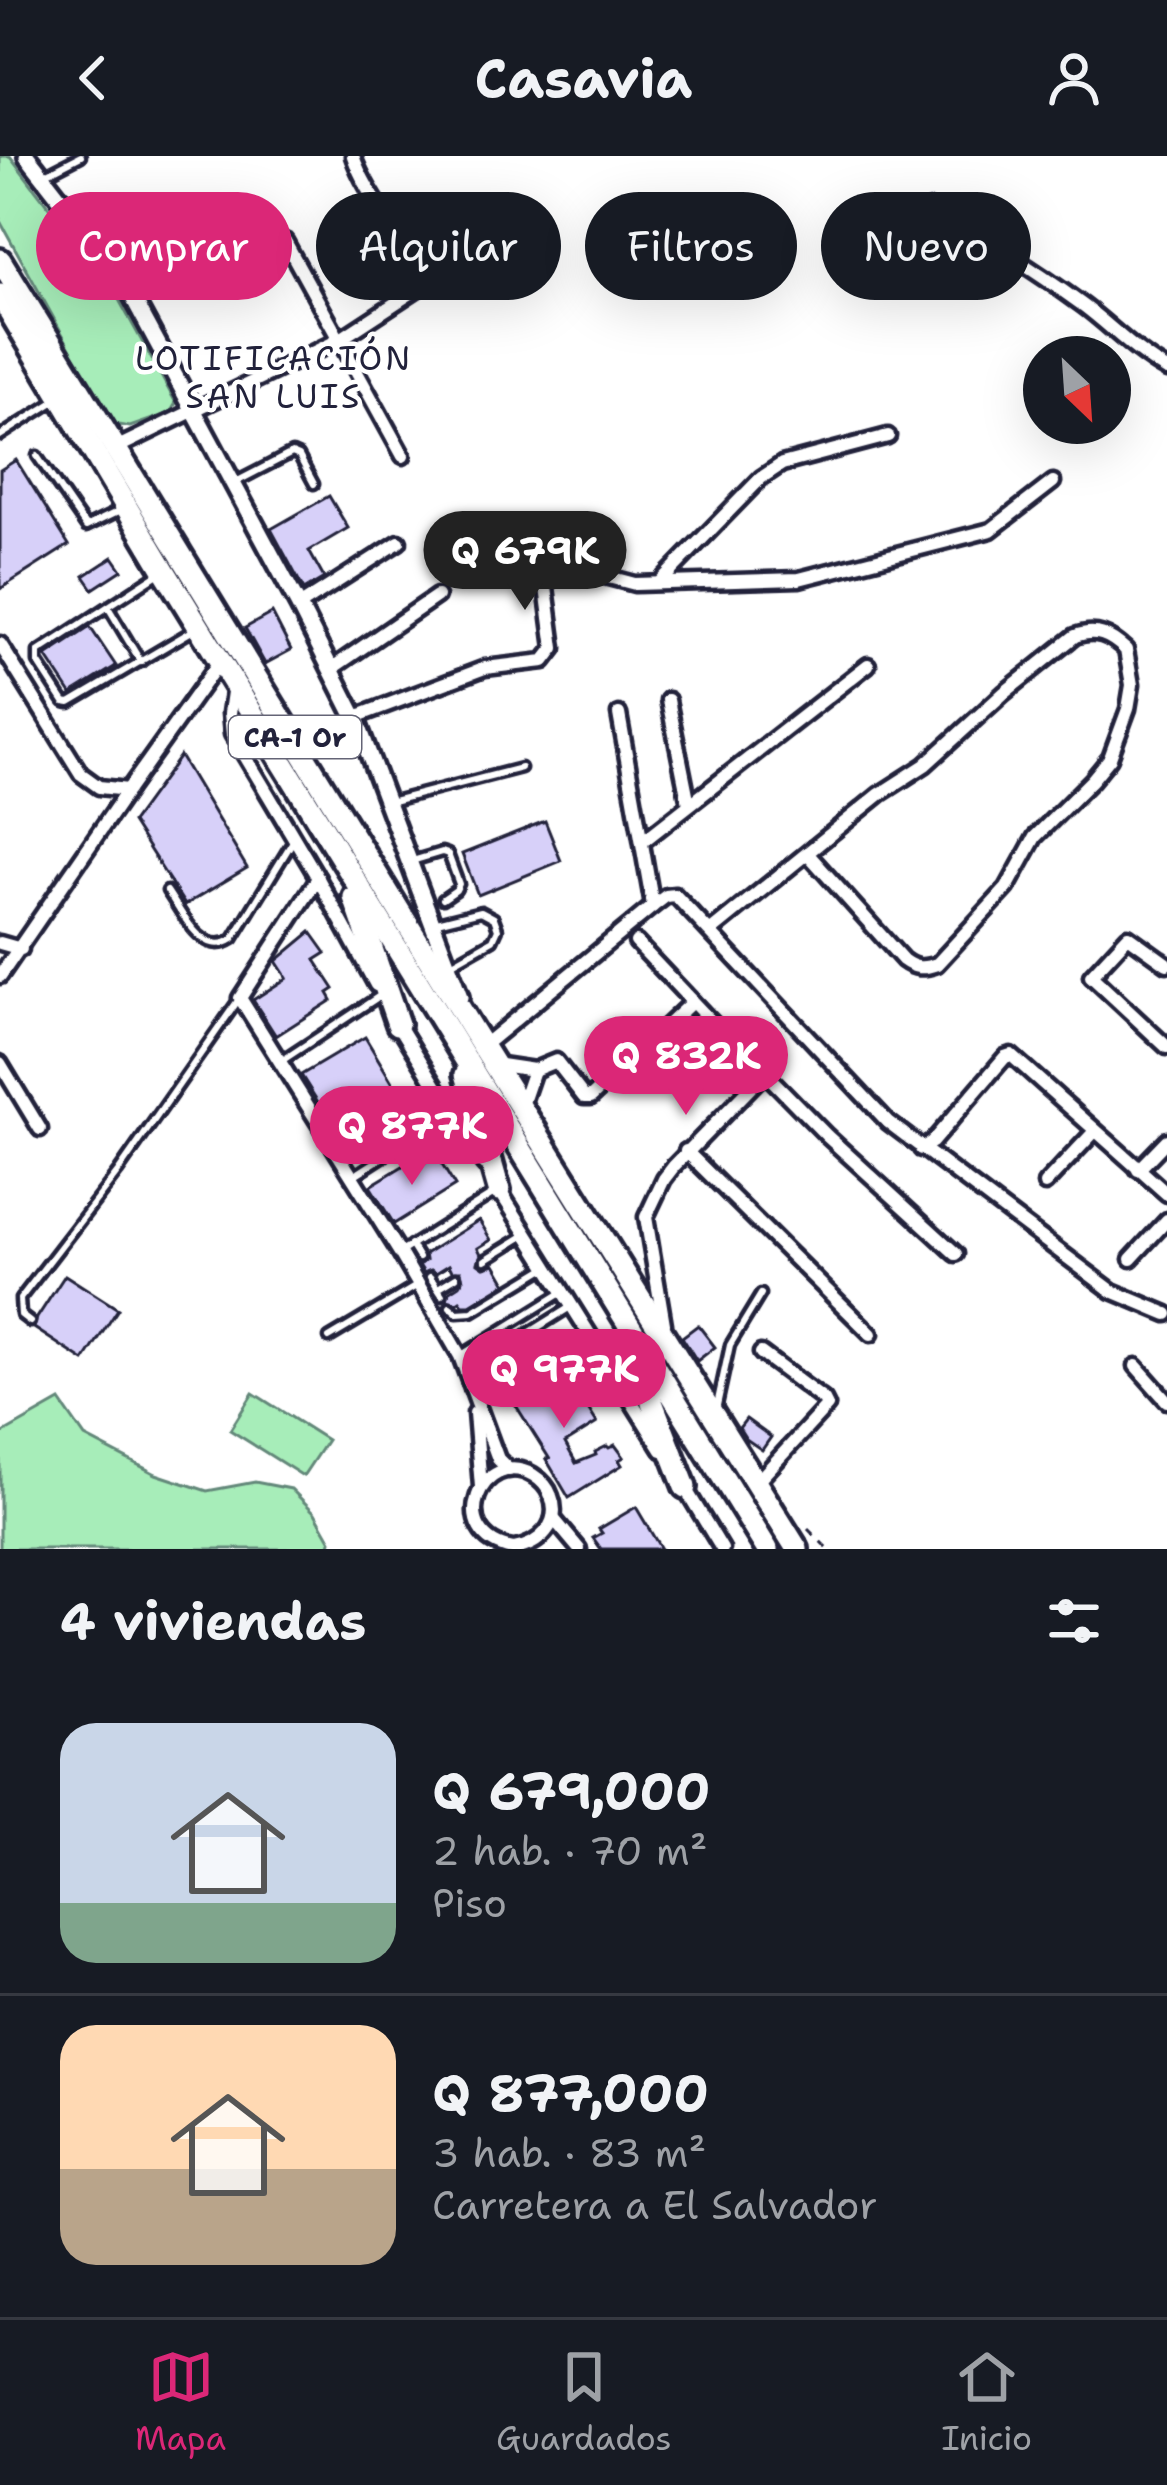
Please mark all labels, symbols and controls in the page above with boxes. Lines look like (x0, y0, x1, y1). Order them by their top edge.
text: Casavia (474, 42, 693, 114)
icon: back (60, 45, 126, 111)
icon: person (1041, 45, 1107, 111)
chip: Comprar (36, 192, 292, 300)
chip: Alquilar (316, 192, 561, 300)
chip: Filtros (585, 192, 797, 300)
chip: Nuevo (821, 192, 1031, 300)
district label: LOTIFICACIÓN SAN LUIS (135, 336, 413, 419)
north arrow (1023, 336, 1131, 444)
map controls (1023, 336, 1131, 444)
pin: Q 679K (427, 511, 623, 613)
text: Q 679K (450, 524, 600, 576)
road number: CA-1 Or (229, 716, 361, 758)
pin: Q 832K (588, 1016, 784, 1118)
text: Q 832K (611, 1029, 761, 1081)
pin: Q 877K (314, 1086, 510, 1188)
text: Q 877K (337, 1099, 487, 1151)
pin: Q 977K (466, 1329, 662, 1431)
text: Q 977K (489, 1342, 639, 1394)
text: 4 viviendas (60, 1587, 366, 1655)
icon: filters (1041, 1588, 1107, 1654)
text: Q 679,000 (432, 1757, 711, 1825)
icon: home (156, 1771, 300, 1915)
text: 2 hab. · 70 m² (432, 1825, 707, 1877)
text: Piso (432, 1877, 507, 1929)
text: Q 877,000 (432, 2059, 709, 2127)
icon: home (156, 2073, 300, 2217)
text: 3 hab. · 83 m² (432, 2127, 706, 2179)
text: Carretera a El Salvador (432, 2179, 878, 2231)
tab: Mapa (135, 2344, 226, 2461)
tab: Guardados (496, 2344, 672, 2461)
tab: Inicio (941, 2344, 1032, 2461)

